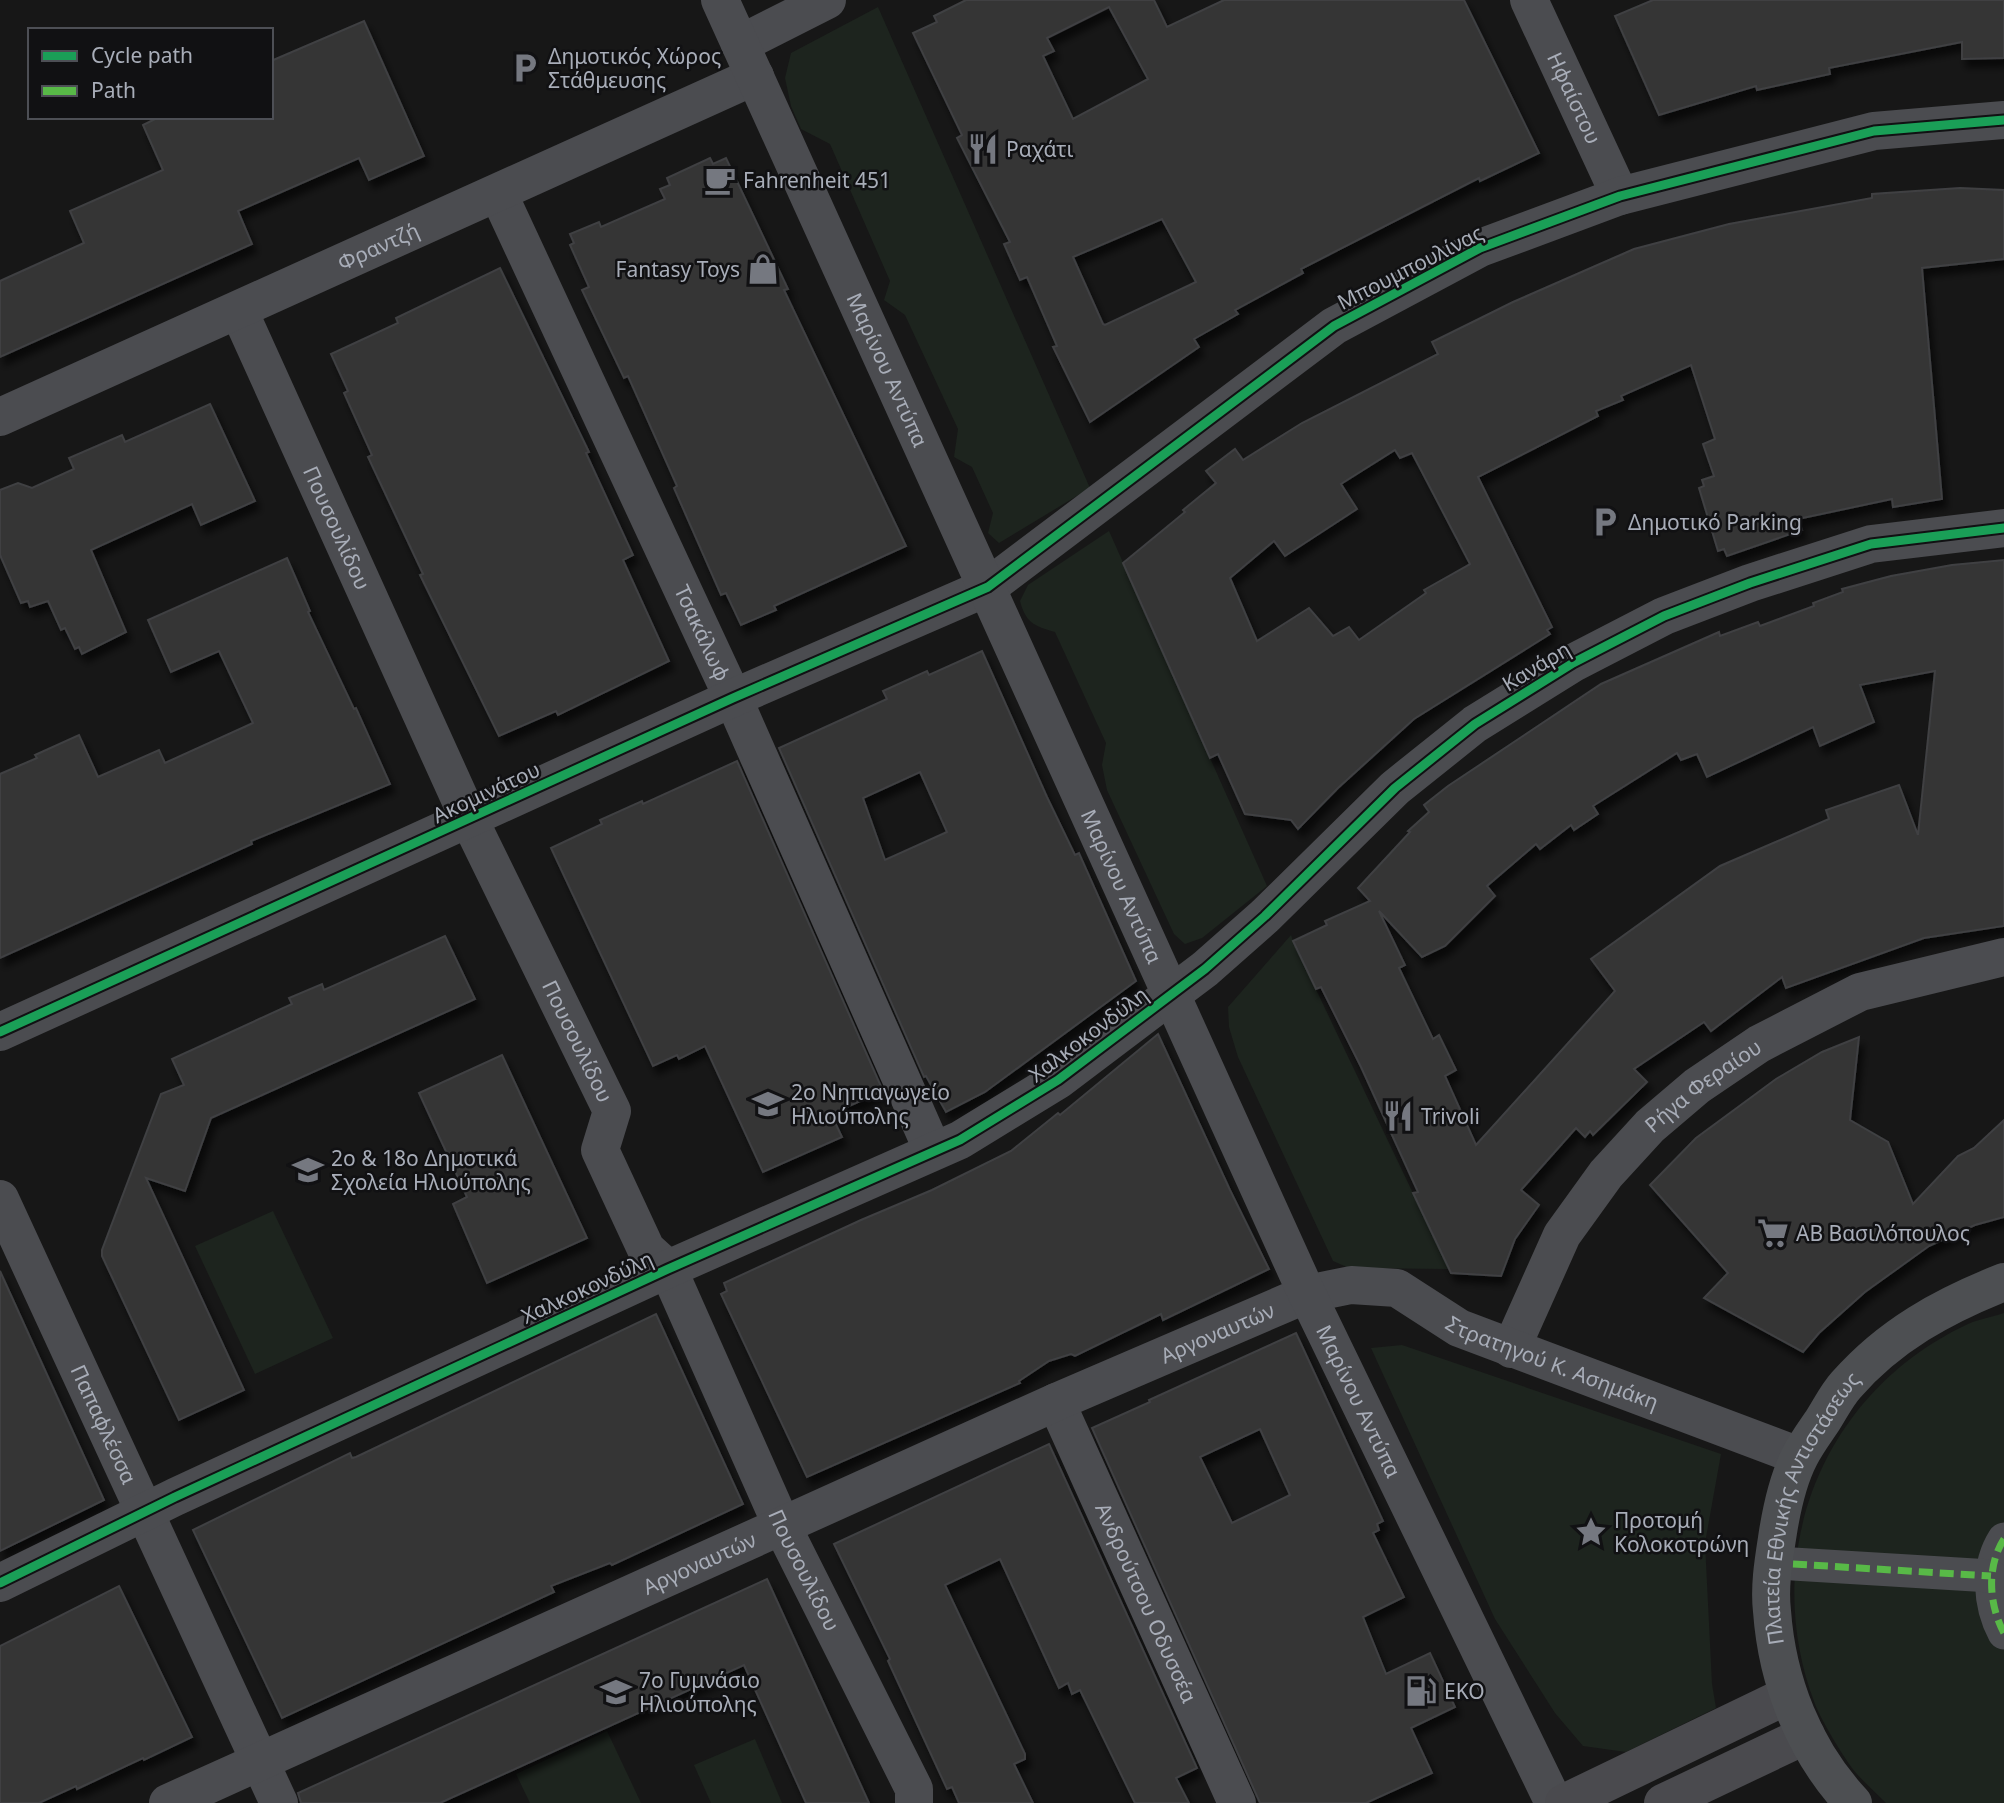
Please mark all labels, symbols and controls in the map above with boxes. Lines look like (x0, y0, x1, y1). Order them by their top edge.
legend (28, 28, 273, 119)
text: Cycle path (91, 41, 193, 69)
place label: Δημοτικός Χώρος Στάθμευσης (548, 42, 721, 94)
street label: Ηφαίστου (1541, 47, 1608, 149)
parking icon: Δημοτικός Χώρος Στάθμευσης (508, 51, 542, 85)
text: Path (91, 76, 136, 104)
restaurant icon: Ραχάτι (966, 132, 1000, 166)
place label: Ραχάτι (1006, 135, 1074, 163)
cafe icon: Fahrenheit 451 (703, 163, 737, 197)
place label: Fahrenheit 451 (743, 166, 891, 194)
street label: Φραντζή (333, 216, 423, 277)
street label: Μπουμπουλίνας (1332, 218, 1488, 316)
shop icon: Fantasy Toys (746, 252, 780, 286)
place label: Fantasy Toys (615, 255, 740, 283)
street label: Μαρίνου Αντύπα (841, 288, 935, 451)
street label: Πουσουλίδου (297, 462, 377, 594)
parking icon: Δημοτικό Parking (1588, 505, 1622, 539)
place label: Δημοτικό Parking (1628, 508, 1802, 536)
street label: Τσακάλωφ (668, 580, 737, 685)
street label: Κανάρη (1497, 635, 1575, 697)
street label: Ακομινάτου (428, 755, 544, 829)
street label: Μαρίνου Αντύπα (1075, 805, 1169, 968)
street label: Πουσουλίδου (536, 975, 620, 1107)
street label: Χαλκοκονδύλη (1023, 980, 1153, 1088)
street label: Ρήγα Φεραίου (1639, 1032, 1767, 1139)
place label: 2ο Νηπιαγωγείο Ηλιούπολης (791, 1078, 950, 1130)
school or university icon: 2ο Νηπιαγωγείο Ηλιούπολης (751, 1087, 785, 1121)
restaurant icon: Trivoli (1381, 1099, 1415, 1133)
place label: Trivoli (1421, 1102, 1480, 1130)
place label: 2ο & 18ο Δημοτικά Σχολεία Ηλιούπολης (331, 1144, 531, 1196)
school or university icon: 2ο & 18ο Δημοτικά Σχολεία Ηλιούπολης (291, 1153, 325, 1187)
supermarket icon: ΑΒ Βασιλόπουλος (1756, 1216, 1790, 1250)
place label: ΑΒ Βασιλόπουλος (1796, 1219, 1970, 1247)
street label: Χαλκοκονδύλη (517, 1244, 657, 1330)
street label: Αργοναυτών (1156, 1296, 1279, 1369)
street label: Στρατηγού Κ. Ασημάκη (1440, 1309, 1663, 1416)
street label: Μαρίνου Αντύπα (1310, 1320, 1408, 1482)
street label: Παπαφλέσσα (64, 1360, 144, 1488)
street label: Πλατεία Εθνικής Αντιστάσεως (1757, 1365, 1866, 1647)
street label: Ανδρούτσου Οδυσσέα (1089, 1498, 1204, 1707)
street label: Πουσουλίδου (762, 1505, 846, 1636)
place label: Προτομή Κολοκοτρώνη (1614, 1506, 1749, 1558)
place icon: Προτομή Κολοκοτρώνη (1574, 1515, 1608, 1549)
street label: Αργοναυτών (638, 1525, 761, 1601)
place label: 7ο Γυμνάσιο Ηλιούπολης (639, 1666, 760, 1718)
fuel station icon: EKO (1404, 1674, 1438, 1708)
school or university icon: 7ο Γυμνάσιο Ηλιούπολης (599, 1675, 633, 1709)
place label: EKO (1444, 1677, 1485, 1705)

